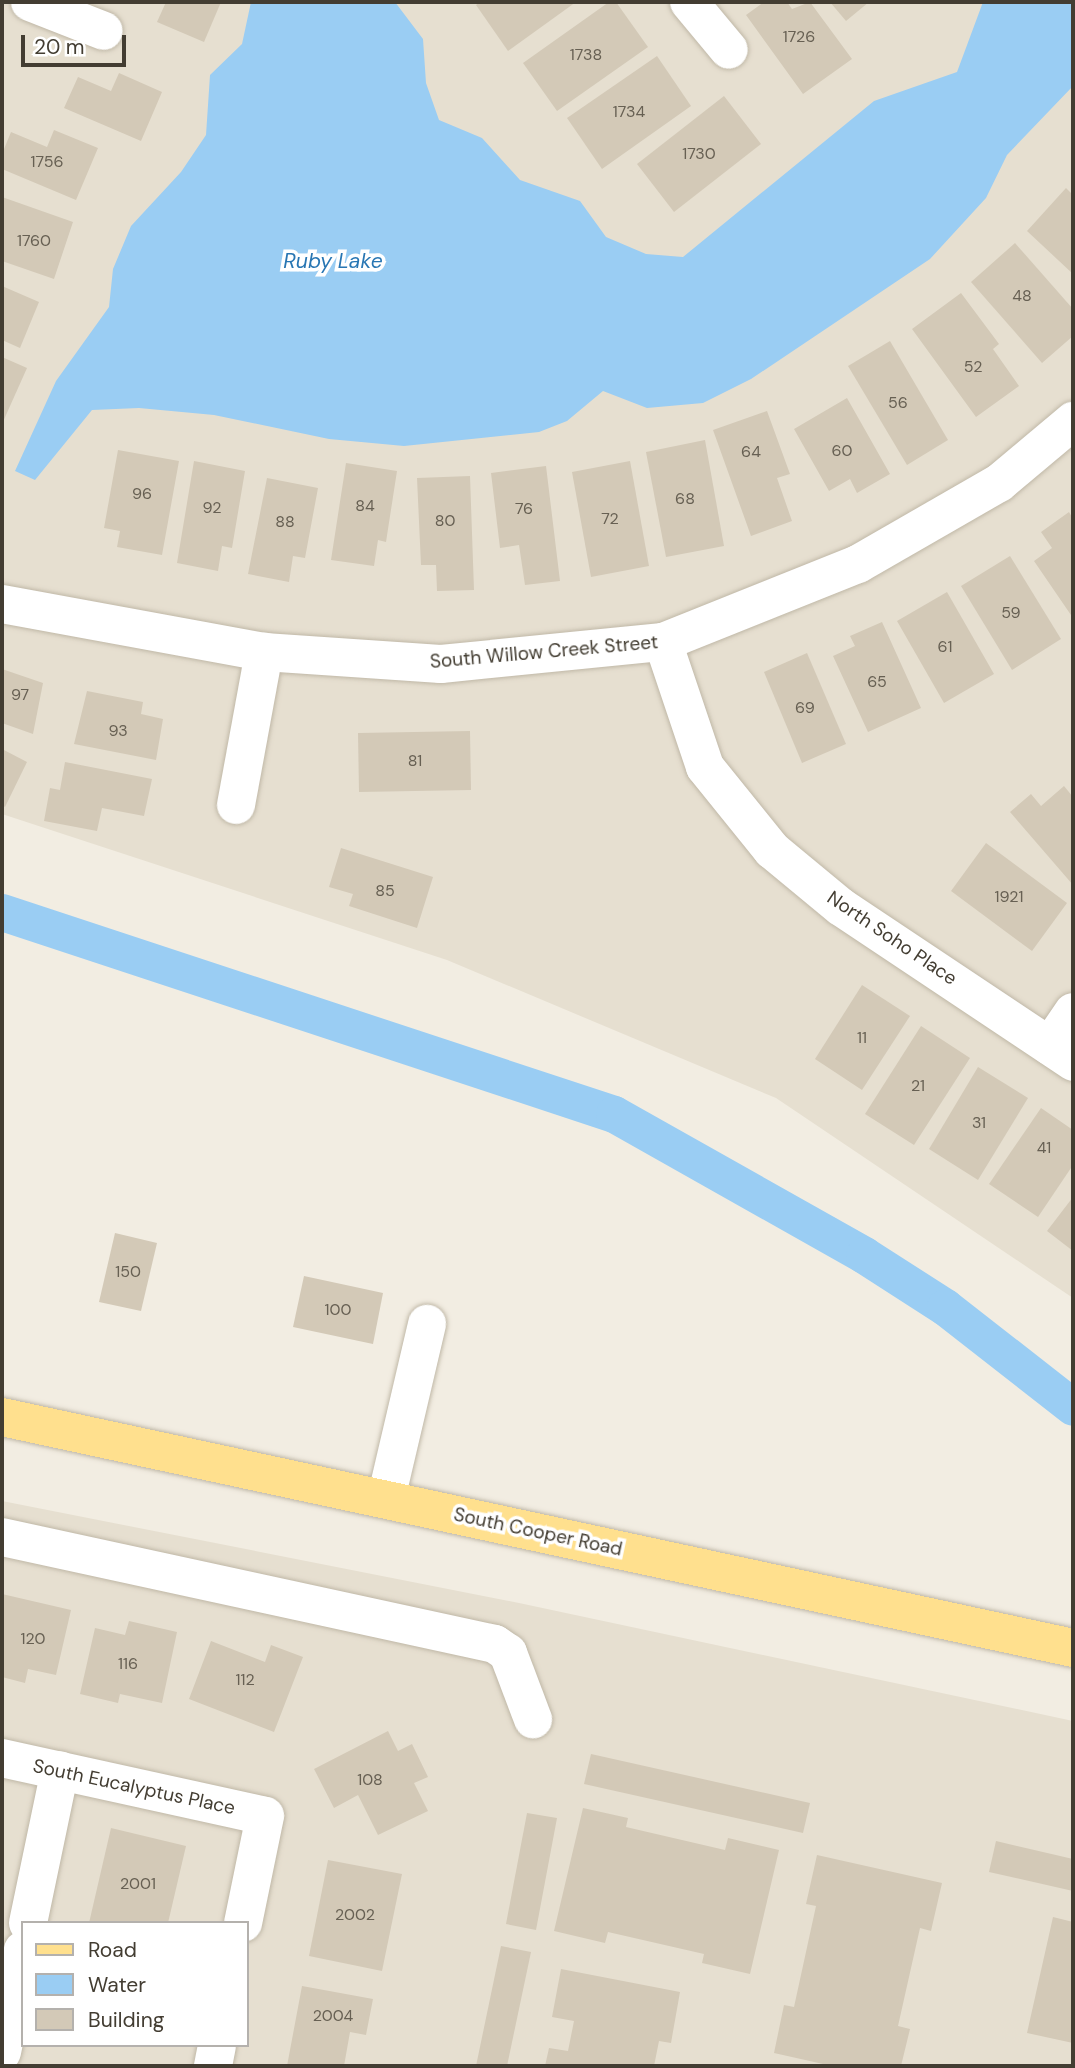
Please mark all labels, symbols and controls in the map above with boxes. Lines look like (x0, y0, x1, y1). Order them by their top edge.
scale bar (24, 21, 130, 65)
house number: 1726 (783, 27, 815, 47)
text: 20 m (34, 33, 85, 61)
house number: 1738 (570, 45, 602, 65)
house number: 1734 (613, 102, 645, 122)
house number: 1730 (682, 144, 716, 164)
house number: 1756 (31, 152, 63, 172)
house number: 1760 (17, 231, 51, 251)
water label: Ruby Lake (283, 248, 383, 274)
house number: 48 (1012, 286, 1032, 306)
house number: 52 (964, 357, 982, 377)
house number: 56 (888, 393, 908, 413)
house number: 60 (832, 441, 852, 461)
house number: 64 (741, 442, 761, 462)
house number: 96 (132, 484, 152, 504)
house number: 68 (675, 489, 695, 509)
house number: 84 (355, 496, 375, 516)
house number: 92 (203, 498, 221, 518)
house number: 76 (515, 499, 533, 519)
house number: 72 (601, 509, 619, 529)
house number: 80 (435, 511, 455, 531)
house number: 88 (275, 512, 295, 532)
house number: 59 (1001, 603, 1021, 623)
street label: South Willow Creek Street (429, 631, 659, 673)
house number: 61 (937, 637, 953, 657)
house number: 65 (867, 672, 887, 692)
house number: 97 (11, 685, 29, 705)
house number: 69 (795, 698, 815, 718)
house number: 93 (108, 721, 128, 741)
house number: 81 (408, 751, 422, 771)
house number: 85 (375, 881, 395, 901)
street label: North Soho Place (823, 886, 961, 990)
house number: 1921 (995, 887, 1023, 907)
house number: 11 (857, 1028, 867, 1048)
house number: 21 (911, 1076, 925, 1096)
house number: 31 (972, 1113, 986, 1133)
house number: 41 (1037, 1138, 1051, 1158)
house number: 150 (115, 1262, 141, 1282)
house number: 100 (325, 1300, 351, 1320)
street label: South Cooper Road (452, 1503, 624, 1561)
house number: 120 (21, 1629, 45, 1649)
house number: 116 (118, 1654, 138, 1674)
house number: 112 (235, 1670, 255, 1690)
street label: South Eucalyptus Place (31, 1754, 237, 1820)
house number: 108 (357, 1770, 383, 1790)
house number: 2001 (120, 1874, 156, 1894)
house number: 2002 (335, 1905, 375, 1925)
legend (21, 1921, 248, 2047)
text: Road (88, 1936, 137, 1964)
text: Water (88, 1971, 146, 1999)
text: Building (88, 2006, 164, 2034)
house number: 2004 (313, 2006, 353, 2026)

